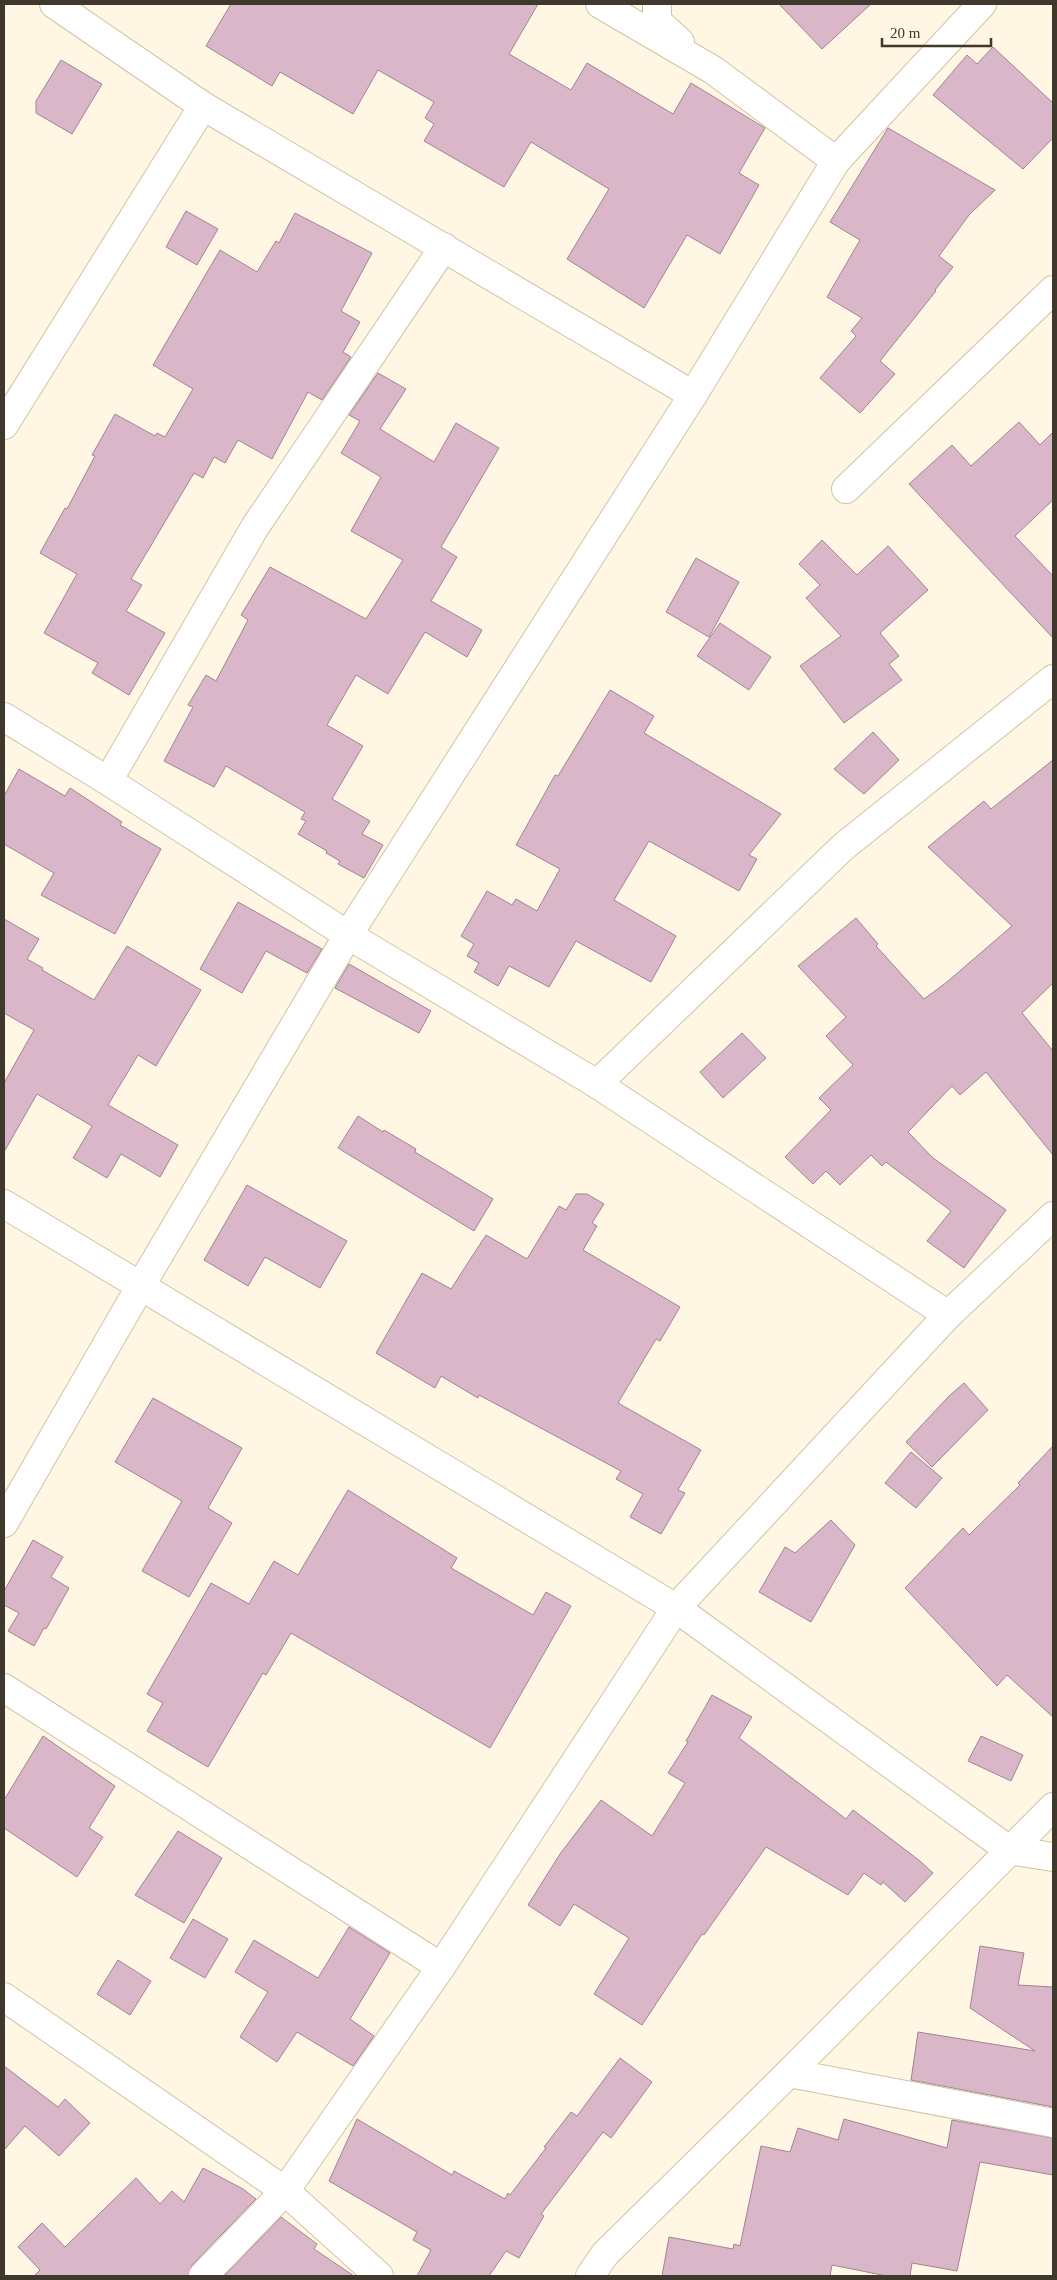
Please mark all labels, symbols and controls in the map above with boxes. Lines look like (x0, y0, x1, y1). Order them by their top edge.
scale bar (882, 15, 991, 47)
text: 20 m (890, 25, 921, 41)

